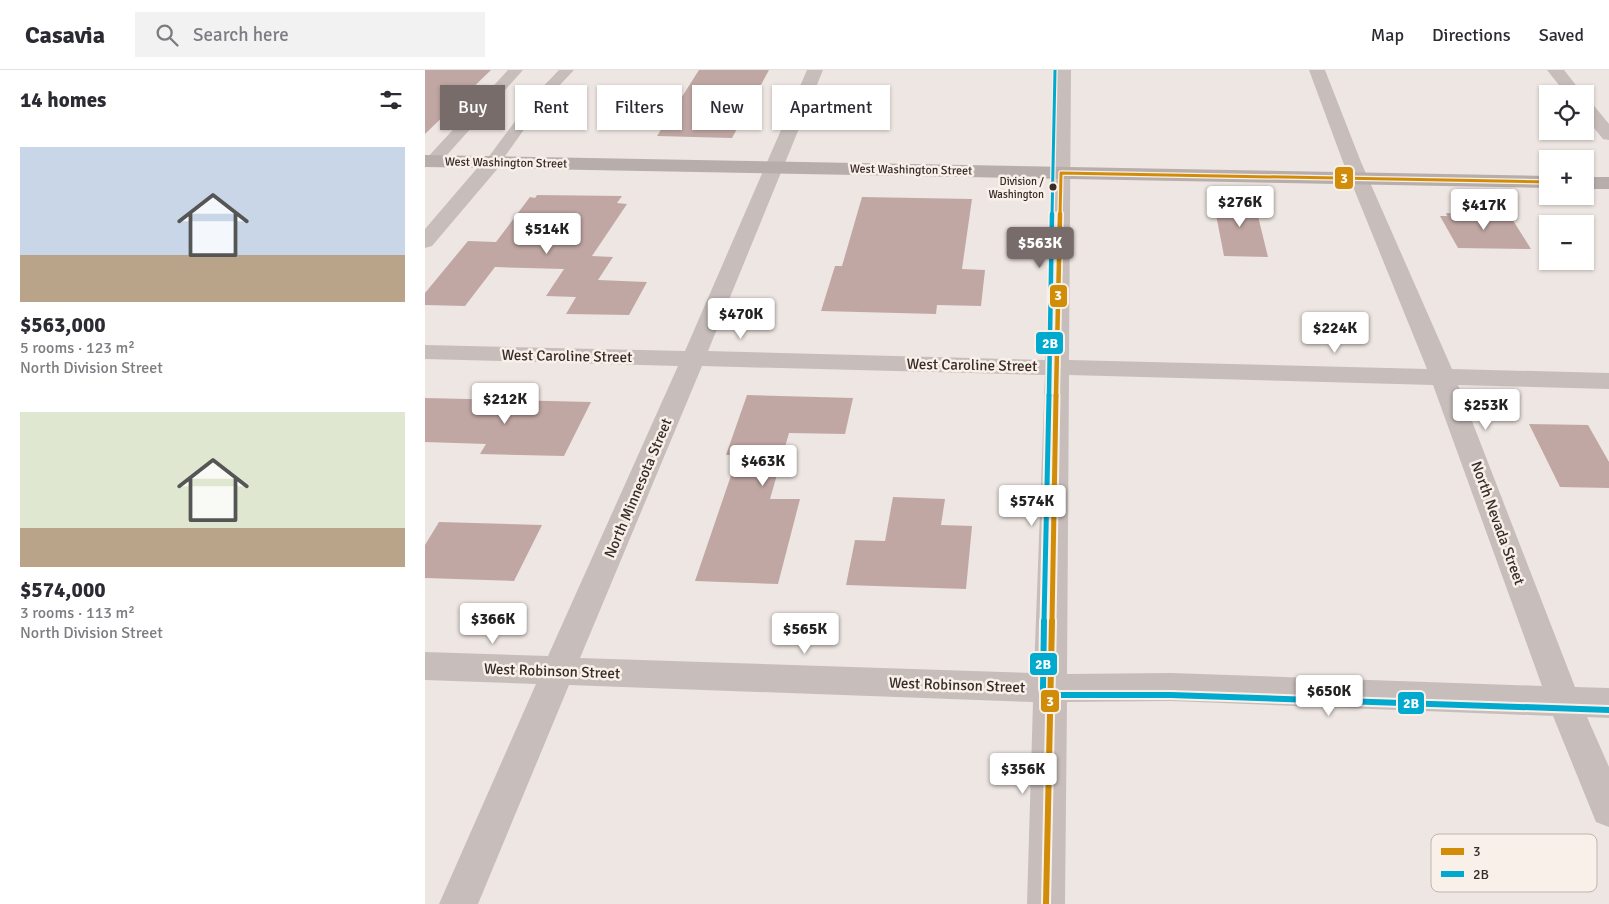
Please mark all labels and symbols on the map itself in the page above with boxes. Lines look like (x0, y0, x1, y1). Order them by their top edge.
street label: West Washington Street (445, 154, 567, 172)
street label: West Washington Street (850, 161, 972, 179)
line badge: 3 (1334, 166, 1354, 190)
text: 3 (1340, 170, 1348, 187)
place label: Division / Washington (988, 175, 1044, 201)
marker: Division / Washington (1048, 182, 1058, 192)
pin: $276K (1205, 186, 1275, 228)
pin: $417K (1449, 189, 1519, 231)
pin: $514K (512, 212, 582, 255)
pin: $563K (1005, 226, 1075, 269)
line badge: 3 (1049, 284, 1068, 308)
text: 3 (1054, 287, 1062, 304)
pin: $470K (706, 298, 776, 340)
pin: $224K (1300, 312, 1370, 354)
line badge: 2B (1035, 331, 1064, 355)
text: 2B (1042, 335, 1058, 352)
street label: West Caroline Street (501, 346, 633, 366)
street label: West Caroline Street (906, 355, 1038, 375)
pin: $212K (470, 382, 540, 425)
pin: $253K (1451, 388, 1521, 431)
street label: North Minnesota Street (600, 415, 676, 561)
pin: $463K (728, 444, 798, 487)
street label: North Nevada Street (1467, 459, 1529, 587)
pin: $574K (997, 484, 1067, 527)
pin: $366K (458, 602, 528, 645)
pin: $565K (770, 612, 840, 655)
line badge: 2B (1029, 652, 1058, 676)
text: 2B (1035, 656, 1051, 673)
street label: West Robinson Street (483, 660, 621, 682)
street label: West Robinson Street (888, 674, 1026, 696)
pin: $650K (1294, 674, 1364, 717)
line badge: 3 (1040, 689, 1060, 713)
line badge: 2B (1397, 691, 1425, 715)
text: 3 (1046, 693, 1054, 710)
text: 2B (1403, 695, 1419, 712)
pin: $356K (988, 752, 1058, 795)
legend (1431, 834, 1597, 892)
text: 3 (1473, 843, 1481, 860)
text: 2B (1473, 866, 1489, 883)

